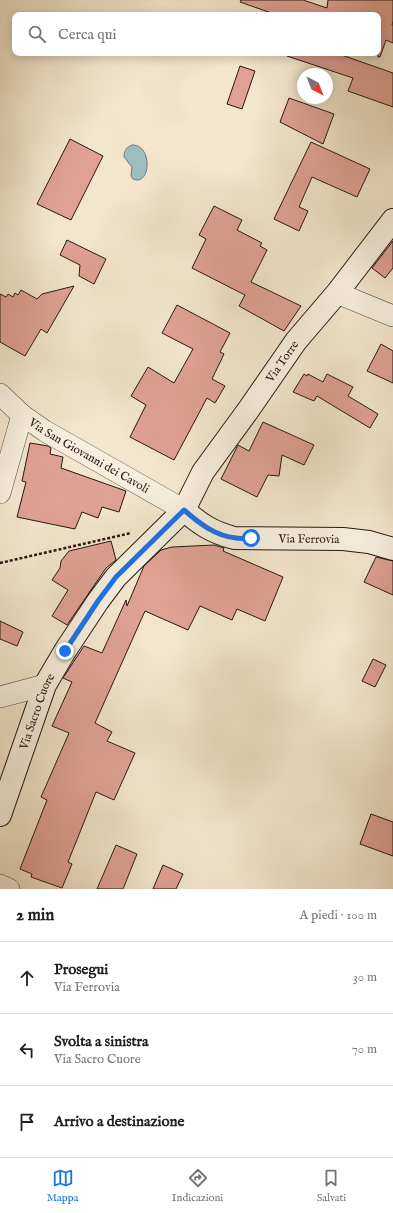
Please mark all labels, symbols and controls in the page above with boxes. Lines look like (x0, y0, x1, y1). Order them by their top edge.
search box (12, 12, 381, 56)
icon: search (26, 23, 48, 45)
text: Cerca qui (58, 25, 117, 44)
north arrow (297, 68, 333, 104)
street label: Via Torre (262, 337, 302, 386)
street label: Via San Giovanni dei Cavoli (25, 414, 152, 497)
route start (242, 529, 260, 547)
street label: Via Ferrovia (278, 531, 340, 547)
route end (56, 642, 74, 660)
street label: Via Sacro Cuore (16, 670, 58, 752)
text: 2 min (16, 905, 54, 926)
text: A piedi · 100 m (300, 907, 377, 924)
text: Prosegui (54, 960, 108, 979)
icon: ahead (16, 967, 38, 989)
text: 30 m (353, 969, 377, 986)
text: Via Ferrovia (54, 979, 120, 996)
text: Svolta a sinistra (54, 1032, 149, 1051)
icon: left (16, 1039, 38, 1061)
text: 70 m (352, 1041, 377, 1058)
text: Via Sacro Cuore (54, 1051, 141, 1068)
icon: arrive (16, 1111, 38, 1133)
text: Arrivo a destinazione (54, 1112, 184, 1131)
tab: Mappa (47, 1167, 78, 1205)
tab: Indicazioni (172, 1167, 223, 1205)
tab: Salvati (317, 1167, 346, 1205)

